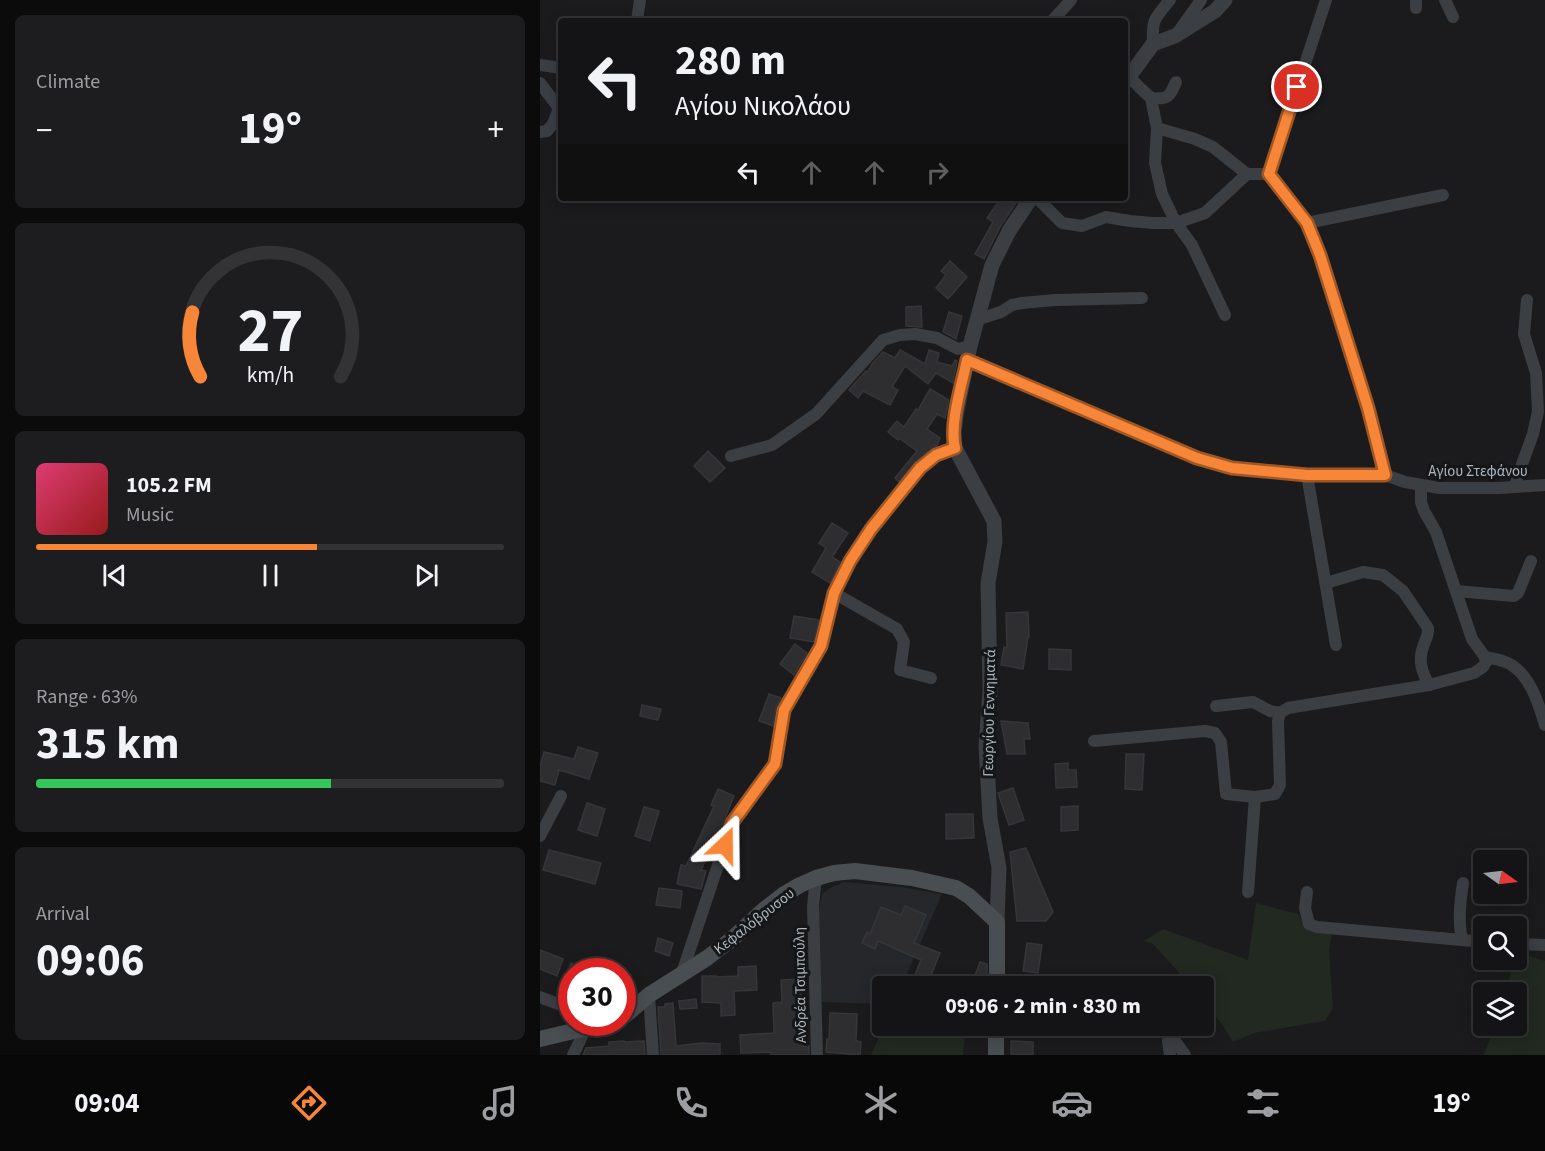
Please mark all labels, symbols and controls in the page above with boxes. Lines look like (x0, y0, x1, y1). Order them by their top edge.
text: 280 m (675, 31, 786, 91)
icon: left (576, 42, 654, 120)
pin (1271, 61, 1322, 112)
text: Climate (36, 68, 100, 96)
icon: arrive (1280, 70, 1313, 103)
text: Αγίου Νικολάου (675, 87, 851, 126)
text: 19° (238, 97, 302, 161)
text: − (36, 107, 52, 154)
text: + (488, 107, 504, 154)
icon: left (732, 156, 765, 189)
icon: ahead (795, 156, 828, 189)
icon: ahead (858, 156, 891, 189)
icon: right (921, 156, 954, 189)
text: 27 (237, 287, 303, 376)
text: km/h (246, 360, 294, 391)
street label: Αγίου Στεφάνου (1428, 461, 1528, 482)
text: 105.2 FM (126, 469, 212, 501)
text: Music (126, 501, 174, 529)
icon: previous (98, 559, 131, 592)
icon: pause (254, 559, 287, 592)
icon: next (410, 559, 443, 592)
street label: Γεωργίου Γεννηματά (978, 648, 1001, 777)
text: Range · 63% (36, 683, 137, 711)
text: 315 km (36, 712, 180, 776)
position arrow (693, 813, 757, 877)
north arrow (1473, 850, 1527, 904)
map controls (1473, 850, 1527, 1036)
street label: Κεφαλόβρυσου (710, 883, 799, 960)
text: Arrival (36, 900, 90, 928)
button: search (1473, 916, 1527, 970)
street label: Ανδρέα Τσιμπούλη (789, 927, 812, 1043)
text: 09:06 (36, 929, 145, 993)
speed limit sign: 30 (558, 958, 636, 1036)
button: layers (1473, 982, 1527, 1036)
text: 09:06 · 2 min · 830 m (945, 990, 1141, 1022)
icon: directions (288, 1082, 330, 1124)
icon: music (479, 1082, 521, 1124)
icon: phone (670, 1082, 712, 1124)
icon: climate (860, 1082, 902, 1124)
icon: car (1051, 1082, 1093, 1124)
icon: filters (1242, 1082, 1284, 1124)
text: 09:04 (74, 1084, 139, 1123)
text: 19° (1432, 1084, 1471, 1123)

